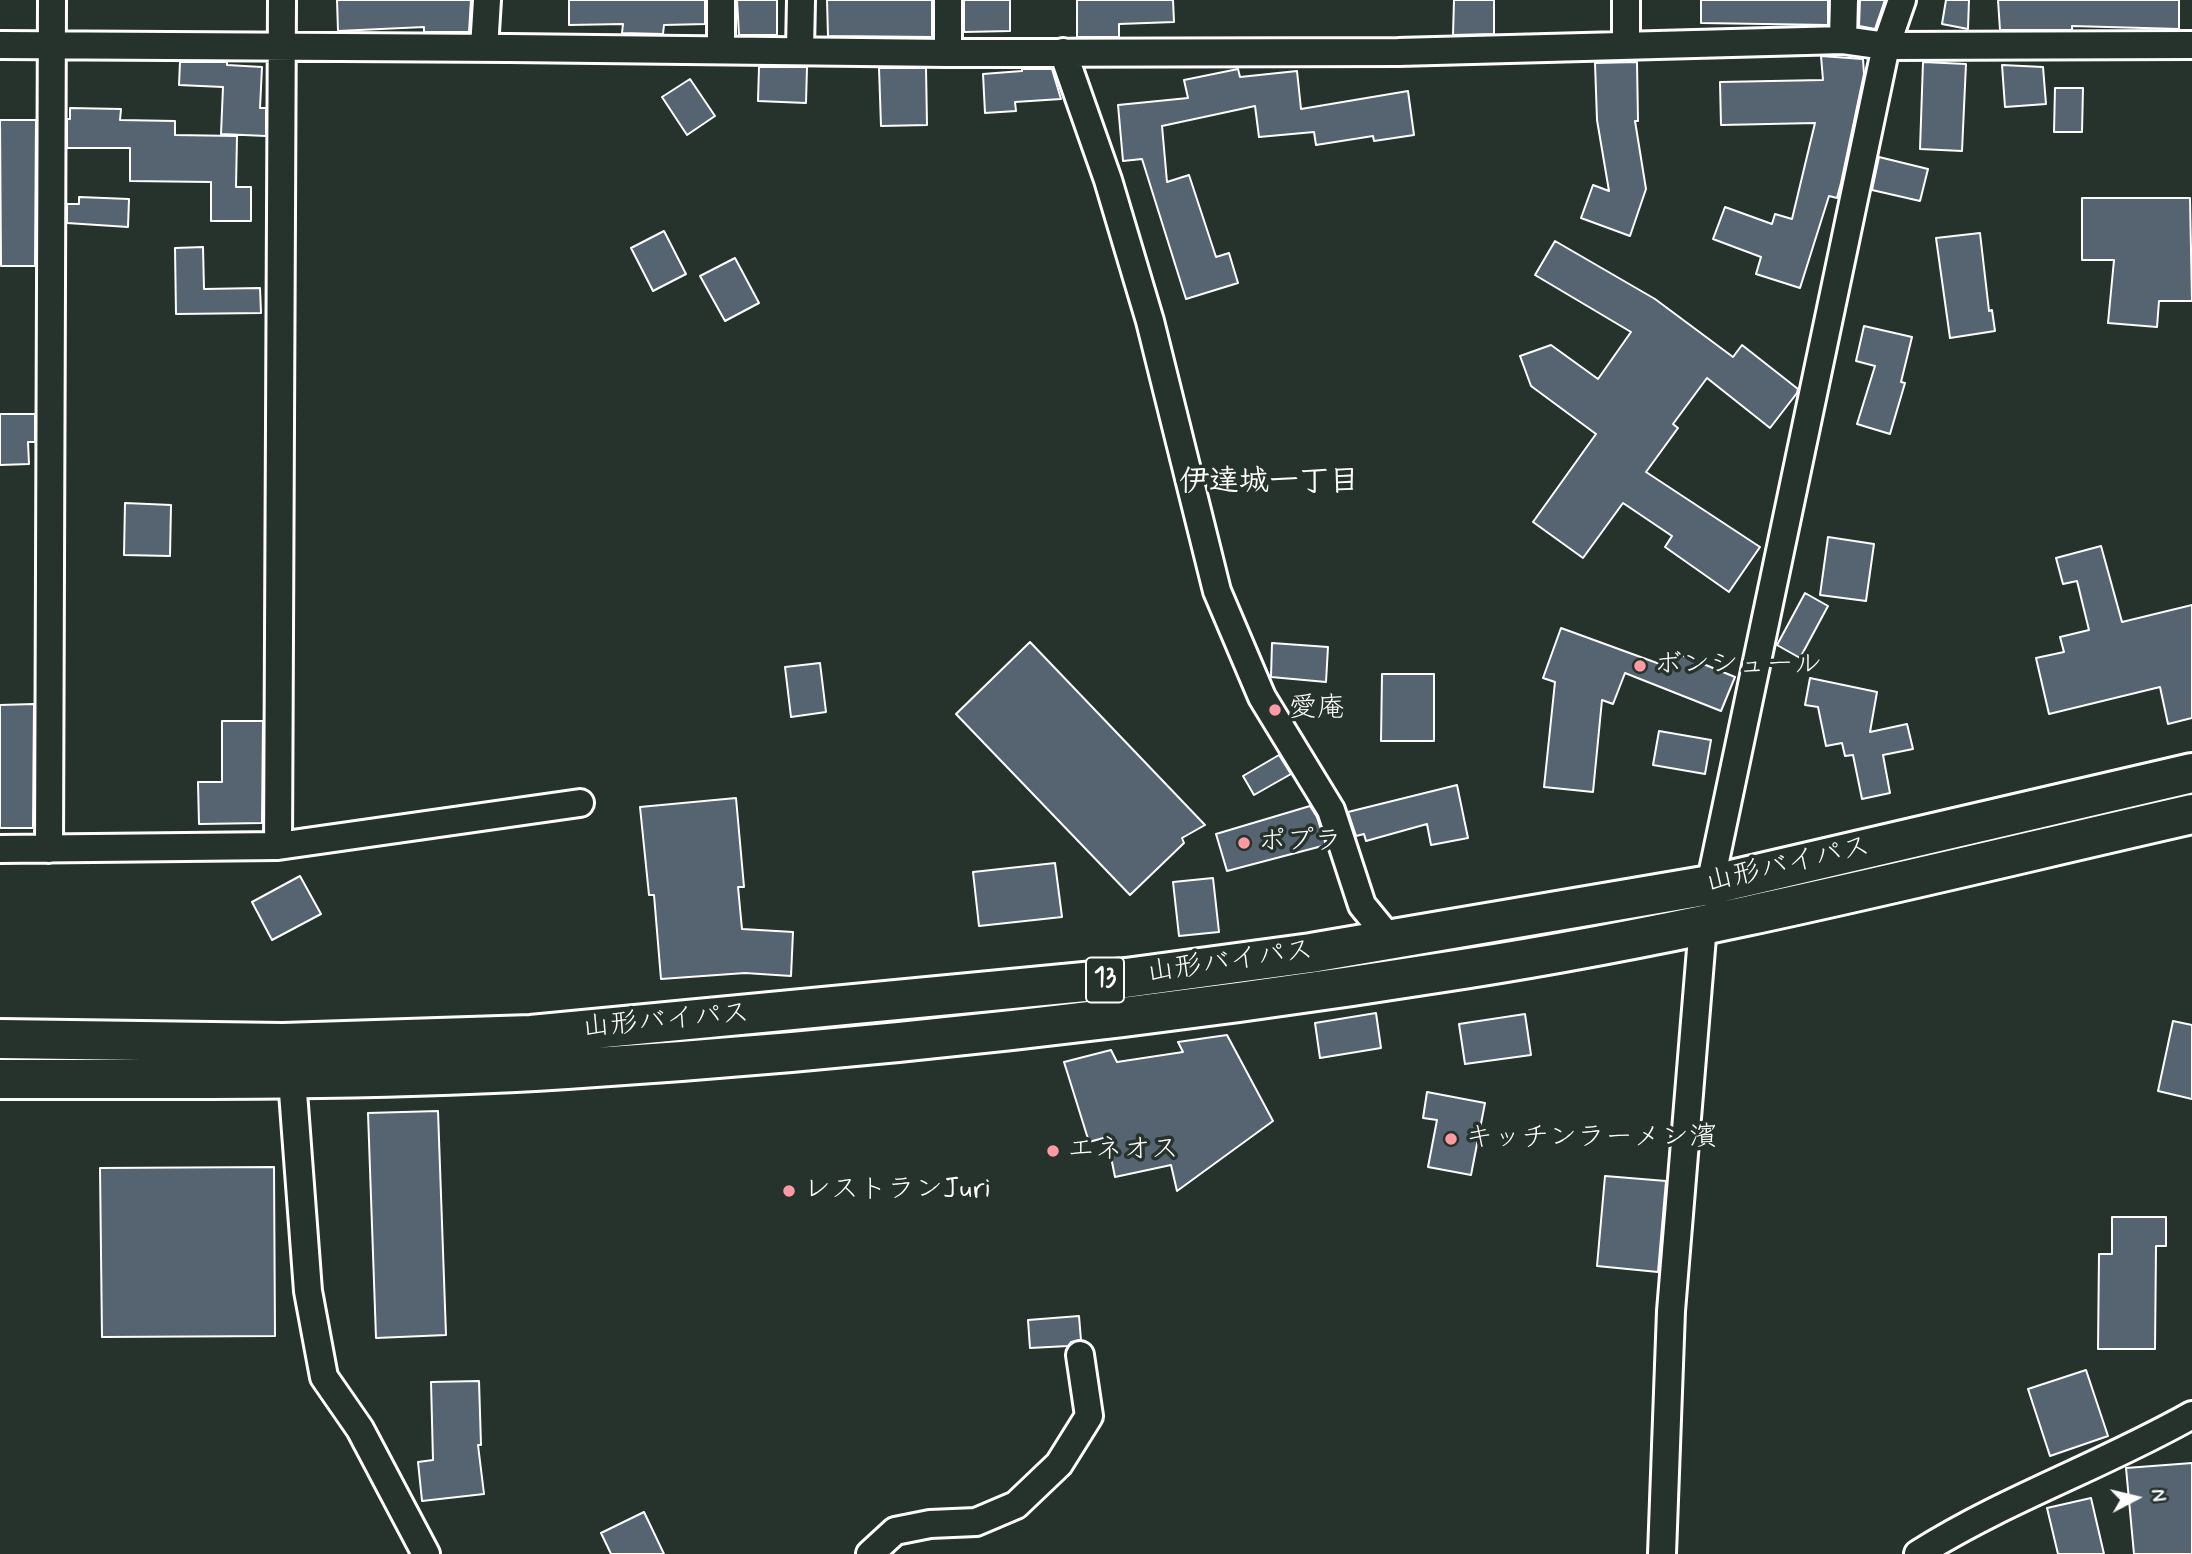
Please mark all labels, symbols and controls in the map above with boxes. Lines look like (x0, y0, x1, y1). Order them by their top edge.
district label: 伊達城一丁目 (1179, 466, 1359, 502)
place label: ボンシュール (1654, 649, 1822, 683)
marker: ボンシュール (1632, 658, 1648, 674)
place label: 愛庵 (1289, 693, 1345, 727)
marker: 愛庵 (1267, 702, 1283, 718)
place label: ポプラ (1258, 826, 1342, 860)
street label: 山形バイパス (1702, 831, 1874, 901)
marker: ポプラ (1236, 835, 1252, 851)
street label: 山形バイパス (1144, 935, 1316, 991)
road number: 13 (1086, 958, 1124, 1002)
street label: 山形バイパス (581, 998, 751, 1046)
place label: キッチンラーメン濱 (1465, 1122, 1717, 1156)
marker: キッチンラーメン濱 (1443, 1131, 1459, 1147)
place label: エネオス (1067, 1134, 1179, 1168)
marker: エネオス (1045, 1143, 1061, 1159)
place label: レストランJuri (803, 1174, 991, 1208)
marker: レストランJuri (781, 1183, 797, 1199)
north arrow (2101, 1463, 2171, 1533)
text: N (2144, 1488, 2171, 1503)

